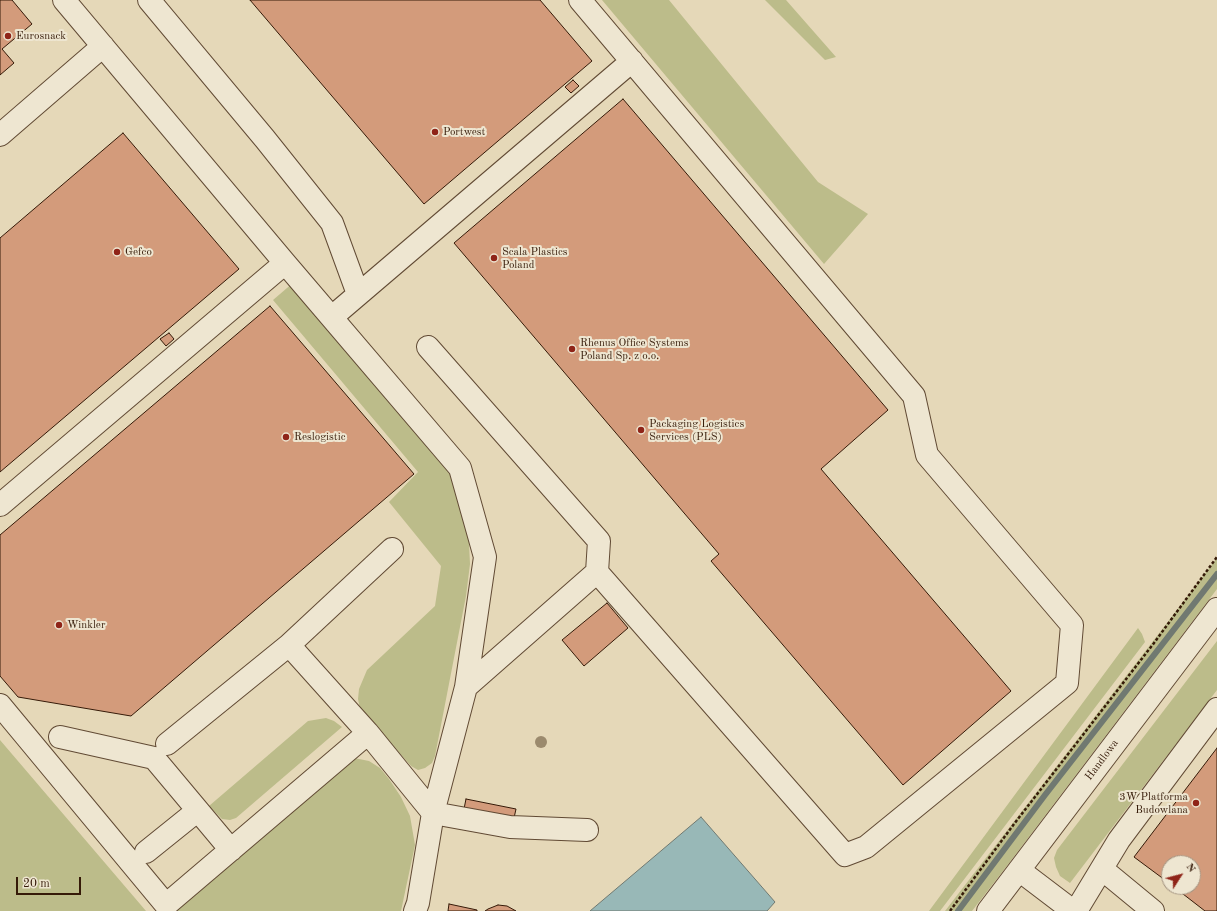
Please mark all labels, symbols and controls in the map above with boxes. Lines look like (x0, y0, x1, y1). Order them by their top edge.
place label: Eurosnack (16, 29, 66, 43)
marker: Eurosnack (3, 31, 13, 41)
place label: Portwest (443, 125, 485, 139)
marker: Portwest (430, 127, 440, 137)
place label: Gefco (125, 245, 152, 259)
place label: Scala Plastics Poland (502, 245, 568, 271)
marker: Gefco (112, 247, 122, 257)
marker: Scala Plastics Poland (489, 253, 499, 263)
place label: Rhenus Office Systems Poland Sp. z o.o. (580, 336, 689, 362)
marker: Rhenus Office Systems Poland Sp. z o.o. (567, 344, 577, 354)
place label: Packaging Logistics Services (PLS) (649, 417, 744, 443)
marker: Packaging Logistics Services (PLS) (636, 425, 646, 435)
place label: Reslogistic (294, 430, 345, 444)
marker: Reslogistic (281, 432, 291, 442)
place label: Winkler (67, 618, 105, 632)
marker: Winkler (54, 620, 64, 630)
street label: Handlowa (1082, 737, 1122, 783)
place label: 3W Platforma Budowlana (1119, 790, 1188, 816)
marker: 3W Platforma Budowlana (1191, 798, 1201, 808)
north arrow (1161, 855, 1201, 895)
text: N (1183, 862, 1197, 875)
scale bar (18, 869, 83, 895)
text: 20 m (23, 878, 50, 890)

